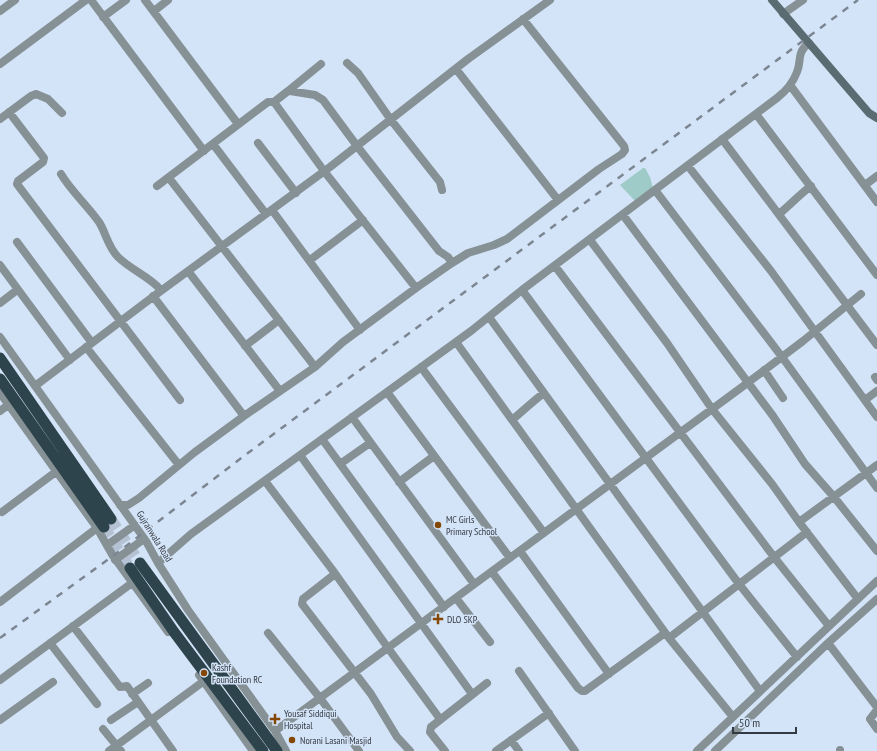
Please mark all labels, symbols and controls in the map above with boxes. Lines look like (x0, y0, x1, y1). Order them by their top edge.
street label: Gujranwala Road (134, 508, 175, 564)
place label: MC Girls Primary School (446, 513, 498, 538)
marker: MC Girls Primary School (433, 520, 443, 530)
marker: DLO SKP (432, 613, 444, 625)
place label: DLO SKP (447, 613, 478, 626)
place label: Kashf Foundation RC (212, 661, 263, 686)
marker: Kashf Foundation RC (199, 668, 209, 678)
place label: Yousaf Siddiqui Hospital (284, 707, 337, 732)
scale bar (733, 709, 796, 735)
marker: Yousaf Siddiqui Hospital (269, 713, 281, 725)
text: 50 m (739, 715, 760, 730)
place label: Norani Lasani Masjid (300, 734, 372, 747)
marker: Norani Lasani Masjid (287, 735, 297, 745)

